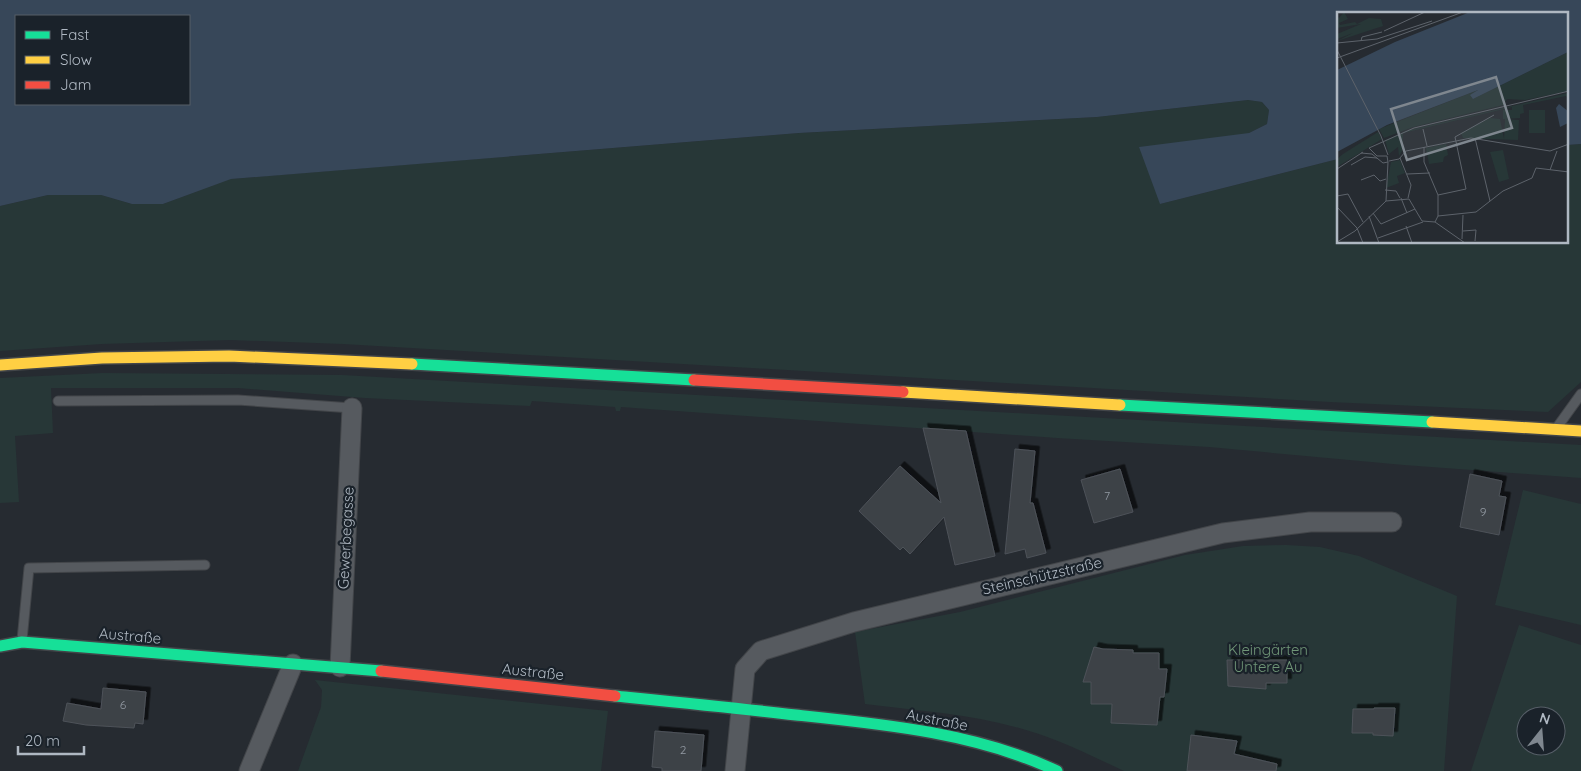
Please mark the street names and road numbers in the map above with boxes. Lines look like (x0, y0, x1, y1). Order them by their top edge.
street label: Gewerbegasse (333, 486, 358, 590)
street label: Steinschützstraße (980, 553, 1104, 599)
street label: Austraße (98, 623, 162, 648)
street label: Austraße (501, 659, 565, 684)
street label: Austraße (905, 704, 970, 735)

